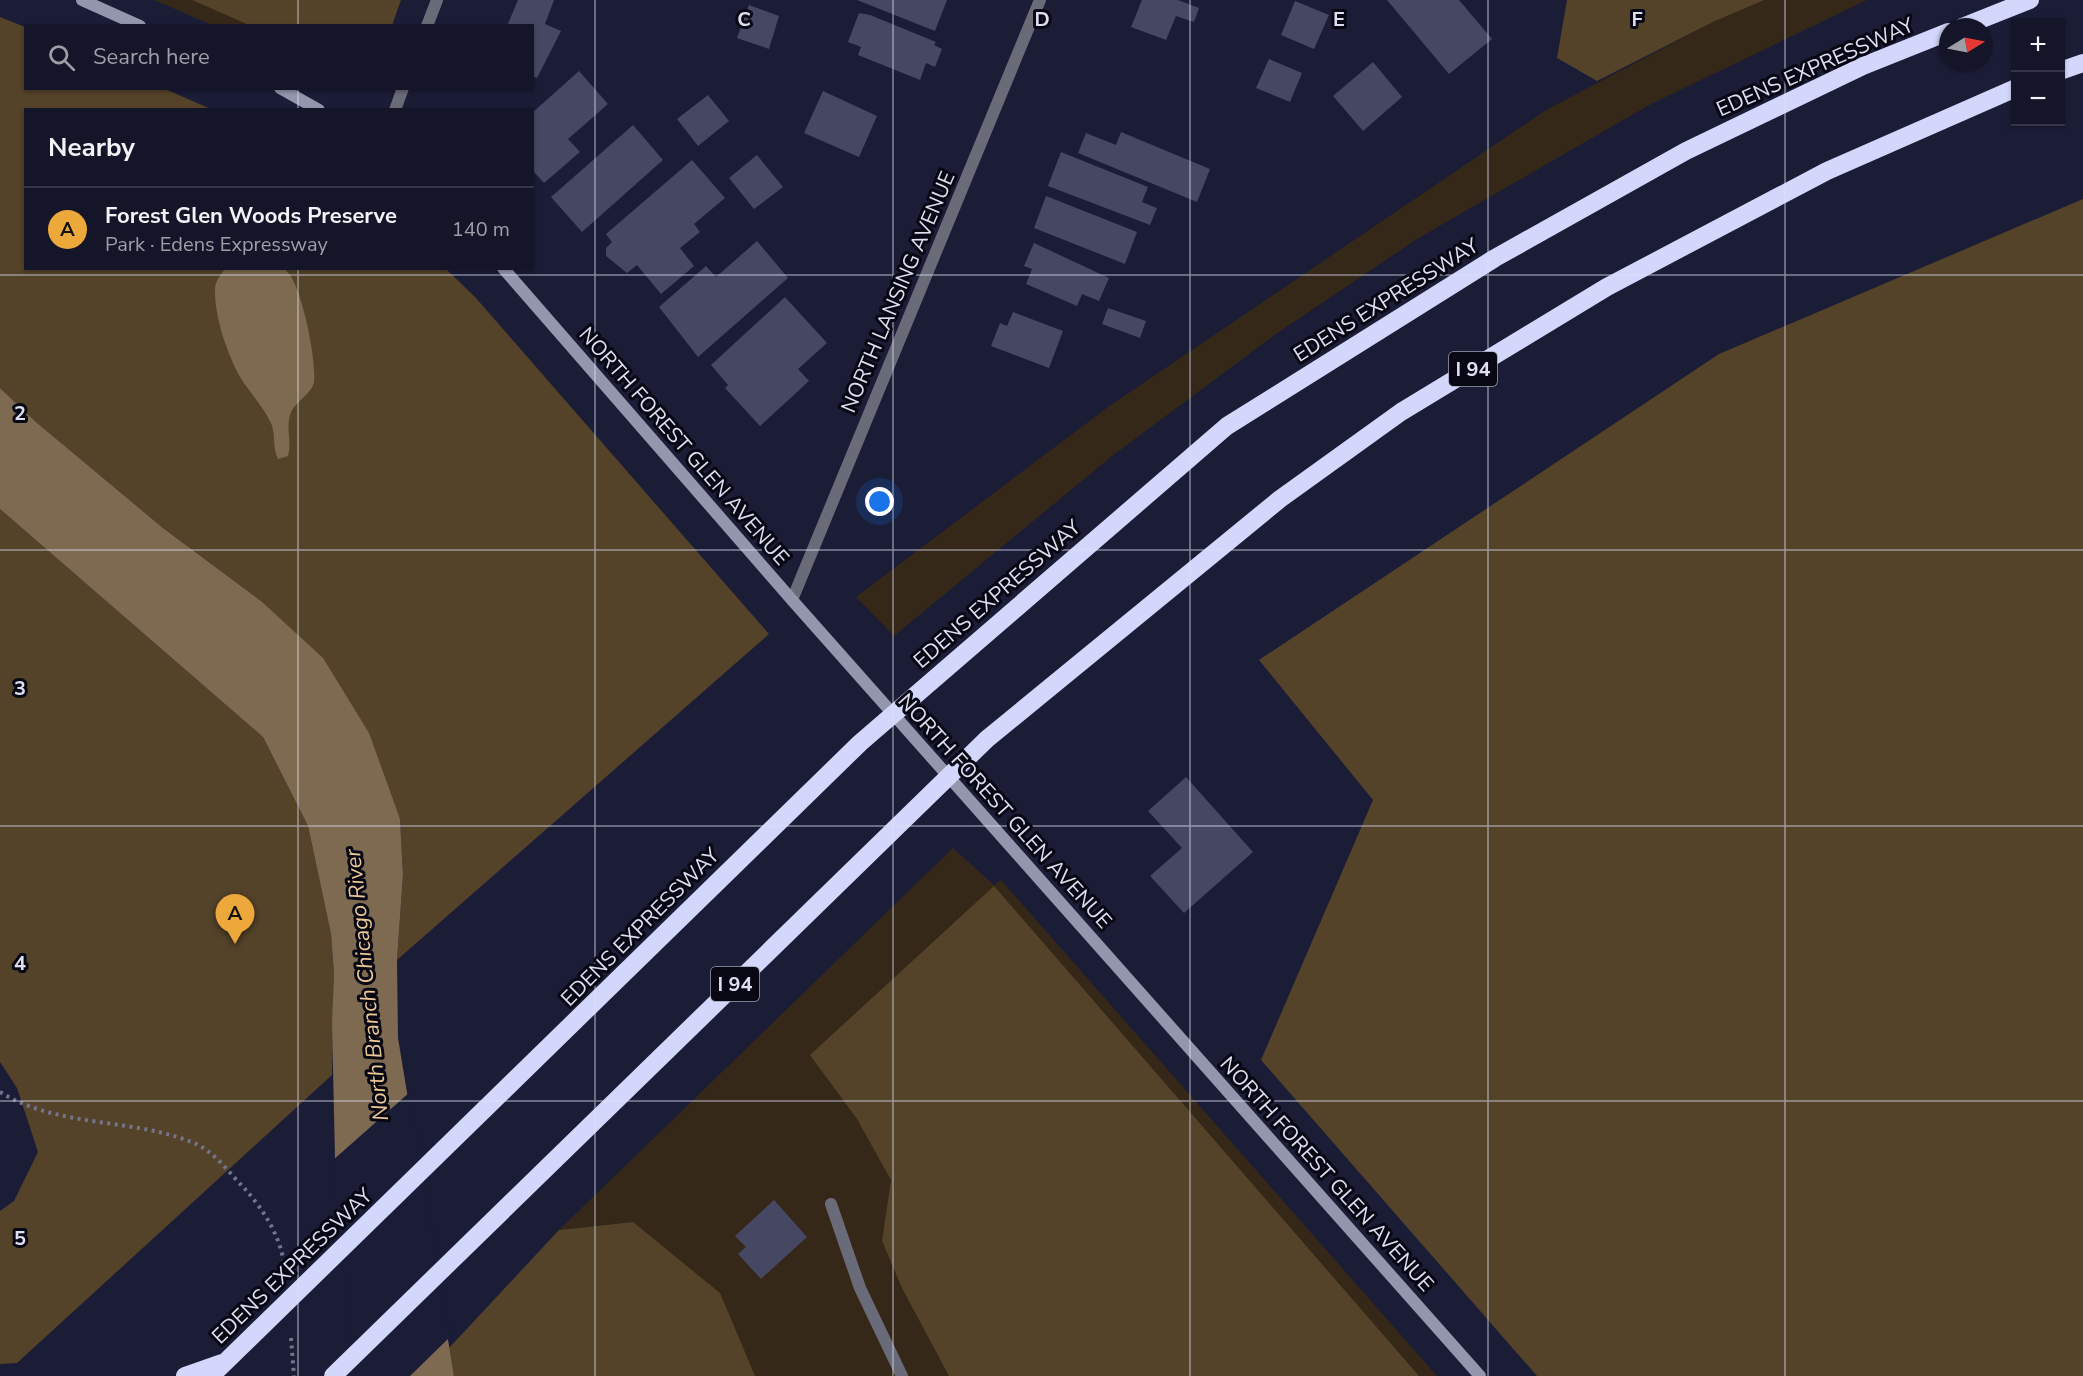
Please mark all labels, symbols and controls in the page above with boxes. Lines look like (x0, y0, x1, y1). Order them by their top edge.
text: C (737, 6, 751, 33)
text: D (1034, 6, 1050, 33)
text: E (1333, 6, 1345, 33)
text: F (1631, 6, 1643, 33)
street label: EDENS EXPRESSWAY (1712, 11, 1918, 123)
north arrow (1939, 18, 1993, 72)
map controls (2011, 18, 2065, 126)
button: + (2011, 18, 2065, 72)
search box (24, 24, 534, 90)
icon: search (45, 41, 78, 74)
text: Search here (93, 42, 210, 72)
button: − (2011, 72, 2065, 126)
text: Nearby (48, 130, 135, 165)
street label: NORTH LANSING AVENUE (834, 167, 962, 417)
text: Forest Glen Woods Preserve (105, 201, 397, 231)
text: A (60, 216, 75, 243)
text: 140 m (452, 216, 510, 243)
text: Park · Edens Expressway (105, 231, 328, 258)
street label: EDENS EXPRESSWAY (1288, 231, 1484, 368)
street label: NORTH FOREST GLEN AVENUE (573, 321, 795, 571)
road number: I 94 (1449, 352, 1497, 386)
text: 2 (14, 400, 26, 427)
your location (865, 487, 894, 516)
street label: EDENS EXPRESSWAY (907, 513, 1087, 674)
text: 3 (14, 675, 26, 702)
street label: NORTH FOREST GLEN AVENUE (892, 688, 1118, 934)
street label: EDENS EXPRESSWAY (555, 841, 726, 1012)
water label: North Branch Chicago River (338, 846, 396, 1123)
pin: A (216, 894, 254, 944)
text: 4 (14, 950, 26, 977)
road number: I 94 (711, 967, 759, 1001)
street label: NORTH FOREST GLEN AVENUE (1214, 1051, 1440, 1297)
street label: EDENS EXPRESSWAY (206, 1182, 379, 1350)
text: 5 (14, 1225, 26, 1252)

